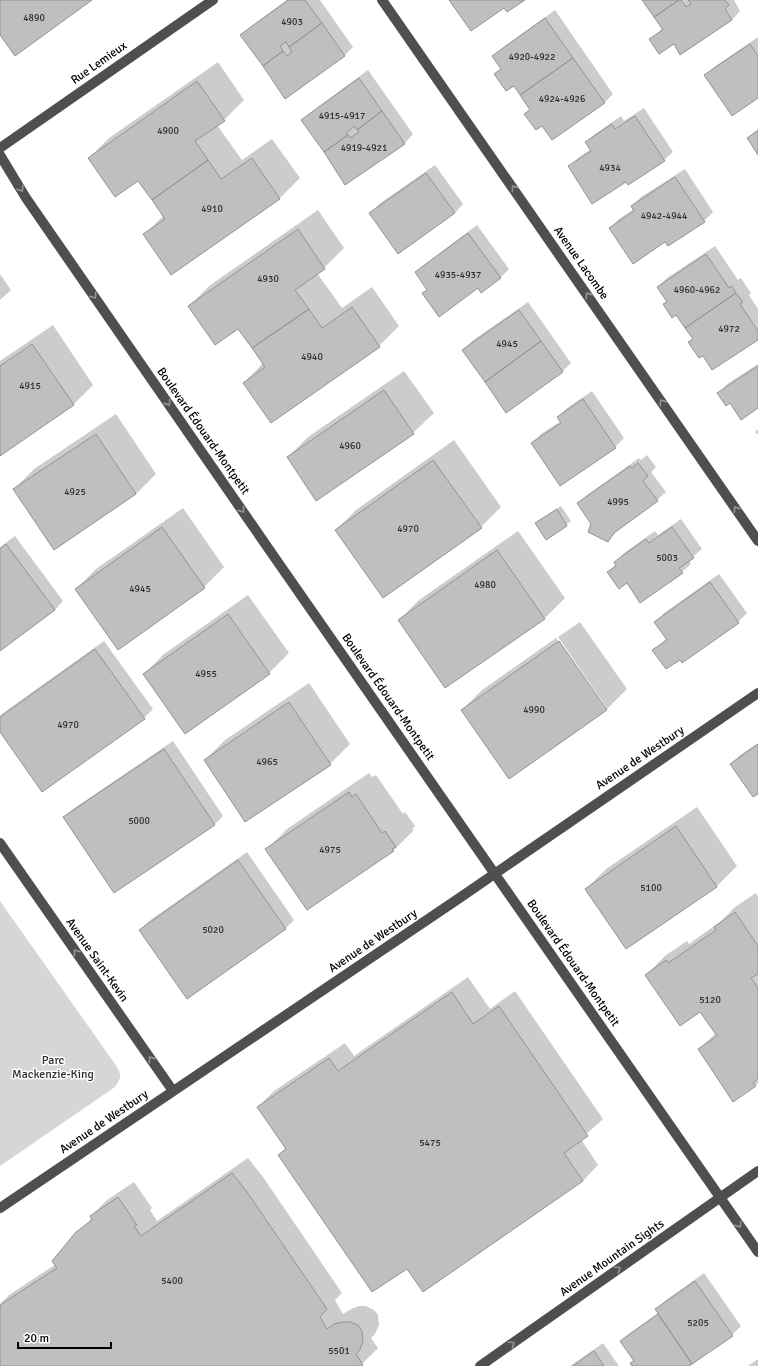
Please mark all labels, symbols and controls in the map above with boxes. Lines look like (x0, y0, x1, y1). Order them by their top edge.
house number: 4890 (23, 12, 45, 24)
house number: 4903 (281, 16, 303, 28)
street label: Rue Lemieux (68, 38, 130, 88)
house number: 4920-4922 (509, 51, 555, 63)
house number: 4924-4926 (539, 93, 585, 105)
house number: 4915-4917 (319, 110, 365, 122)
house number: 4900 (157, 125, 179, 137)
house number: 4919-4921 (341, 142, 387, 154)
house number: 4934 (599, 162, 621, 174)
one-way arrow (16, 184, 23, 191)
one-way arrow (511, 185, 519, 192)
house number: 4910 (201, 203, 223, 215)
house number: 4942-4944 (641, 210, 688, 222)
street label: Avenue Lacombe (550, 223, 612, 303)
house number: 4935-4937 (435, 269, 481, 281)
house number: 4930 (257, 273, 279, 285)
house number: 4960-4962 (674, 284, 720, 296)
one-way arrow (89, 291, 96, 298)
one-way arrow (585, 292, 593, 299)
house number: 4972 (718, 323, 740, 335)
house number: 4945 (496, 338, 518, 350)
house number: 4940 (301, 351, 323, 363)
street label: Boulevard Édouard-Montpetit (153, 365, 253, 497)
house number: 4915 (19, 380, 41, 392)
one-way arrow (163, 398, 170, 405)
one-way arrow (660, 399, 667, 406)
house number: 4960 (339, 440, 361, 452)
house number: 4925 (64, 486, 86, 498)
house number: 4995 (607, 496, 629, 508)
one-way arrow (237, 505, 244, 512)
one-way arrow (734, 506, 741, 513)
house number: 4970 (397, 523, 419, 535)
house number: 5003 (656, 552, 678, 564)
house number: 4980 (474, 579, 496, 591)
house number: 4945 (129, 583, 151, 595)
street label: Boulevard Édouard-Montpetit (338, 631, 438, 763)
house number: 4955 (195, 668, 217, 680)
house number: 4990 (523, 704, 545, 716)
house number: 4970 (57, 719, 79, 731)
street label: Avenue de Westbury (593, 723, 687, 793)
house number: 4965 (256, 756, 278, 768)
house number: 5000 (128, 815, 150, 827)
house number: 4975 (319, 844, 341, 856)
house number: 5100 (640, 882, 662, 894)
street label: Boulevard Édouard-Montpetit (523, 897, 623, 1029)
street label: Avenue de Westbury (326, 906, 420, 976)
street label: Avenue Saint-Kevin (62, 915, 132, 1005)
house number: 5020 (202, 924, 224, 936)
one-way arrow (74, 950, 81, 957)
house number: 5120 (699, 994, 721, 1006)
park label: Parc Mackenzie-King (12, 1053, 94, 1082)
one-way arrow (148, 1056, 156, 1063)
street label: Avenue de Westbury (57, 1087, 151, 1157)
house number: 5475 (419, 1137, 441, 1149)
street label: Avenue Mountain Sights (557, 1216, 667, 1300)
one-way arrow (734, 1220, 741, 1227)
one-way arrow (614, 1266, 621, 1274)
house number: 5400 (161, 1275, 183, 1287)
house number: 5205 (687, 1317, 709, 1329)
scale bar (18, 1324, 111, 1350)
text: 20 m (24, 1331, 49, 1346)
one-way arrow (507, 1342, 514, 1349)
house number: 5501 (328, 1345, 350, 1357)

